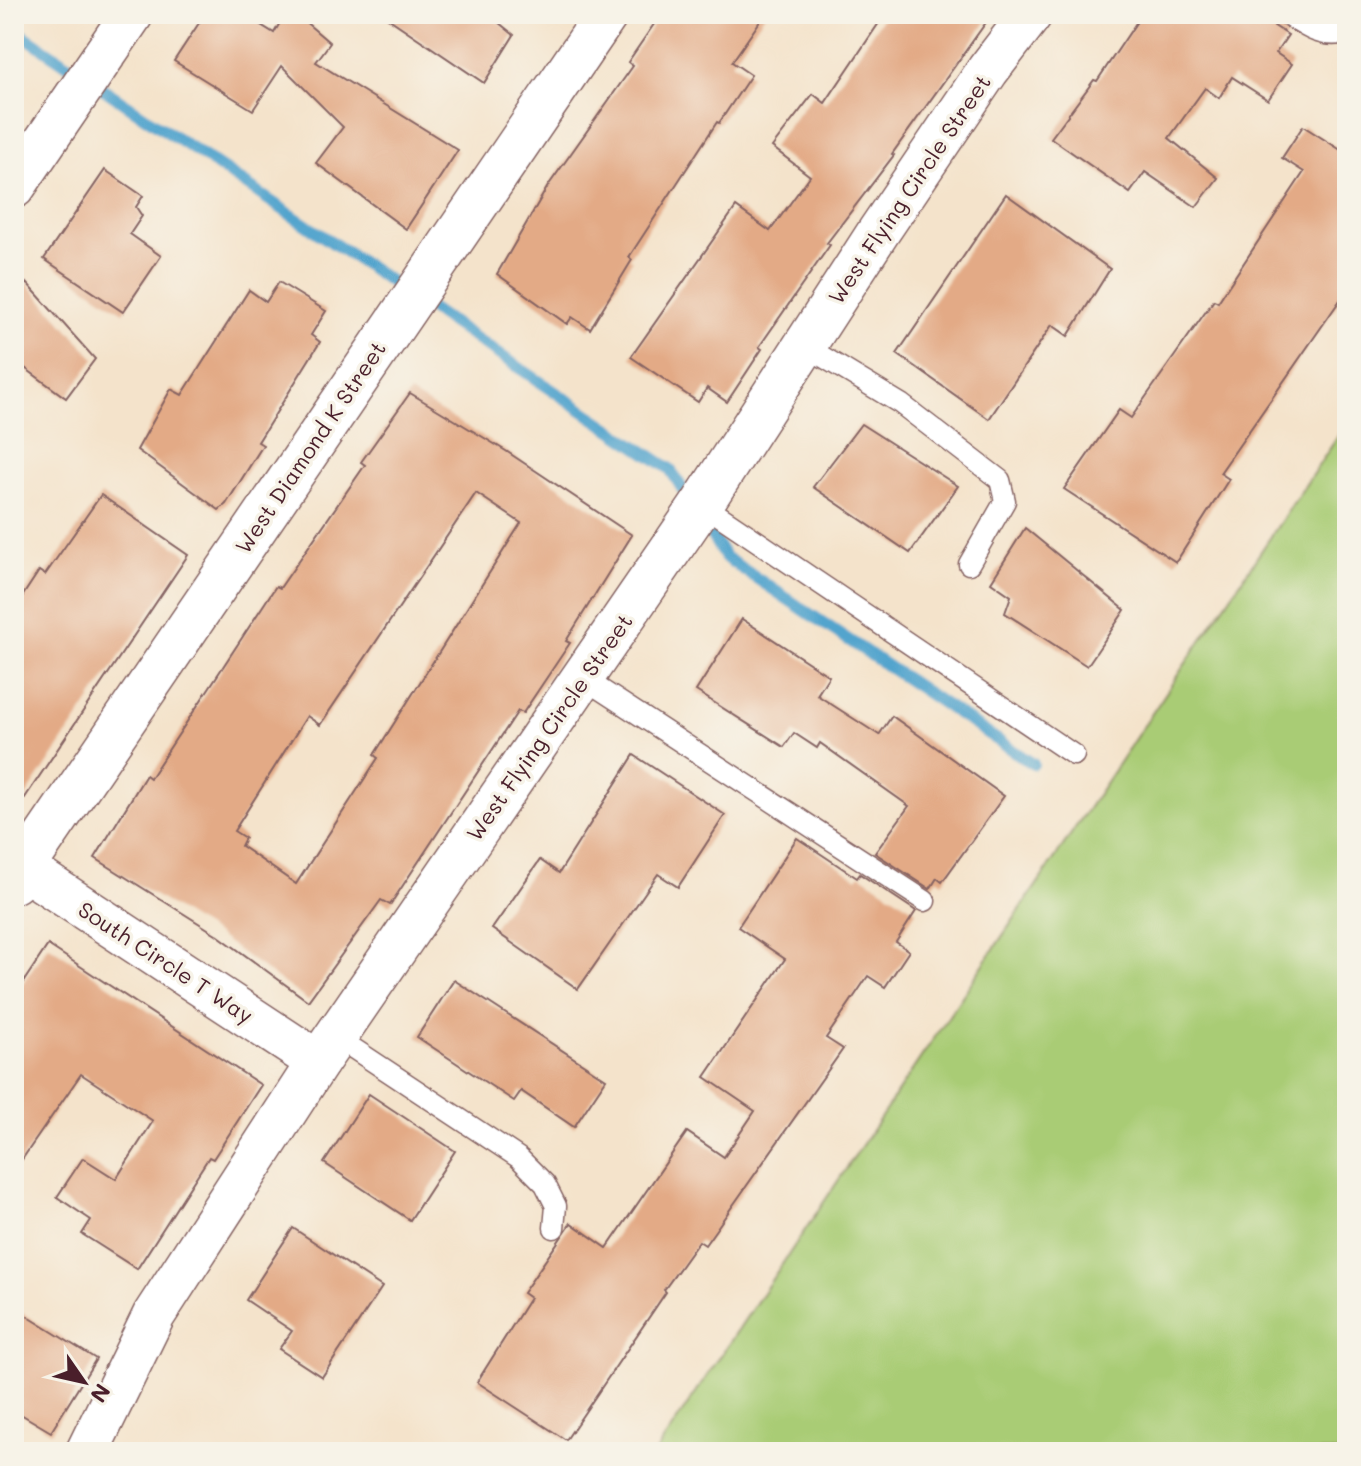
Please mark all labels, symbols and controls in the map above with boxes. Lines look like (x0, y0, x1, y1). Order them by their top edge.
street label: West Flying Circle Street (821, 69, 997, 309)
street label: West Diamond K Street (228, 335, 392, 559)
street label: West Flying Circle Street (459, 608, 639, 846)
street label: South Circle T Way (73, 895, 259, 1029)
north arrow (44, 1342, 124, 1422)
text: N (84, 1378, 118, 1408)

